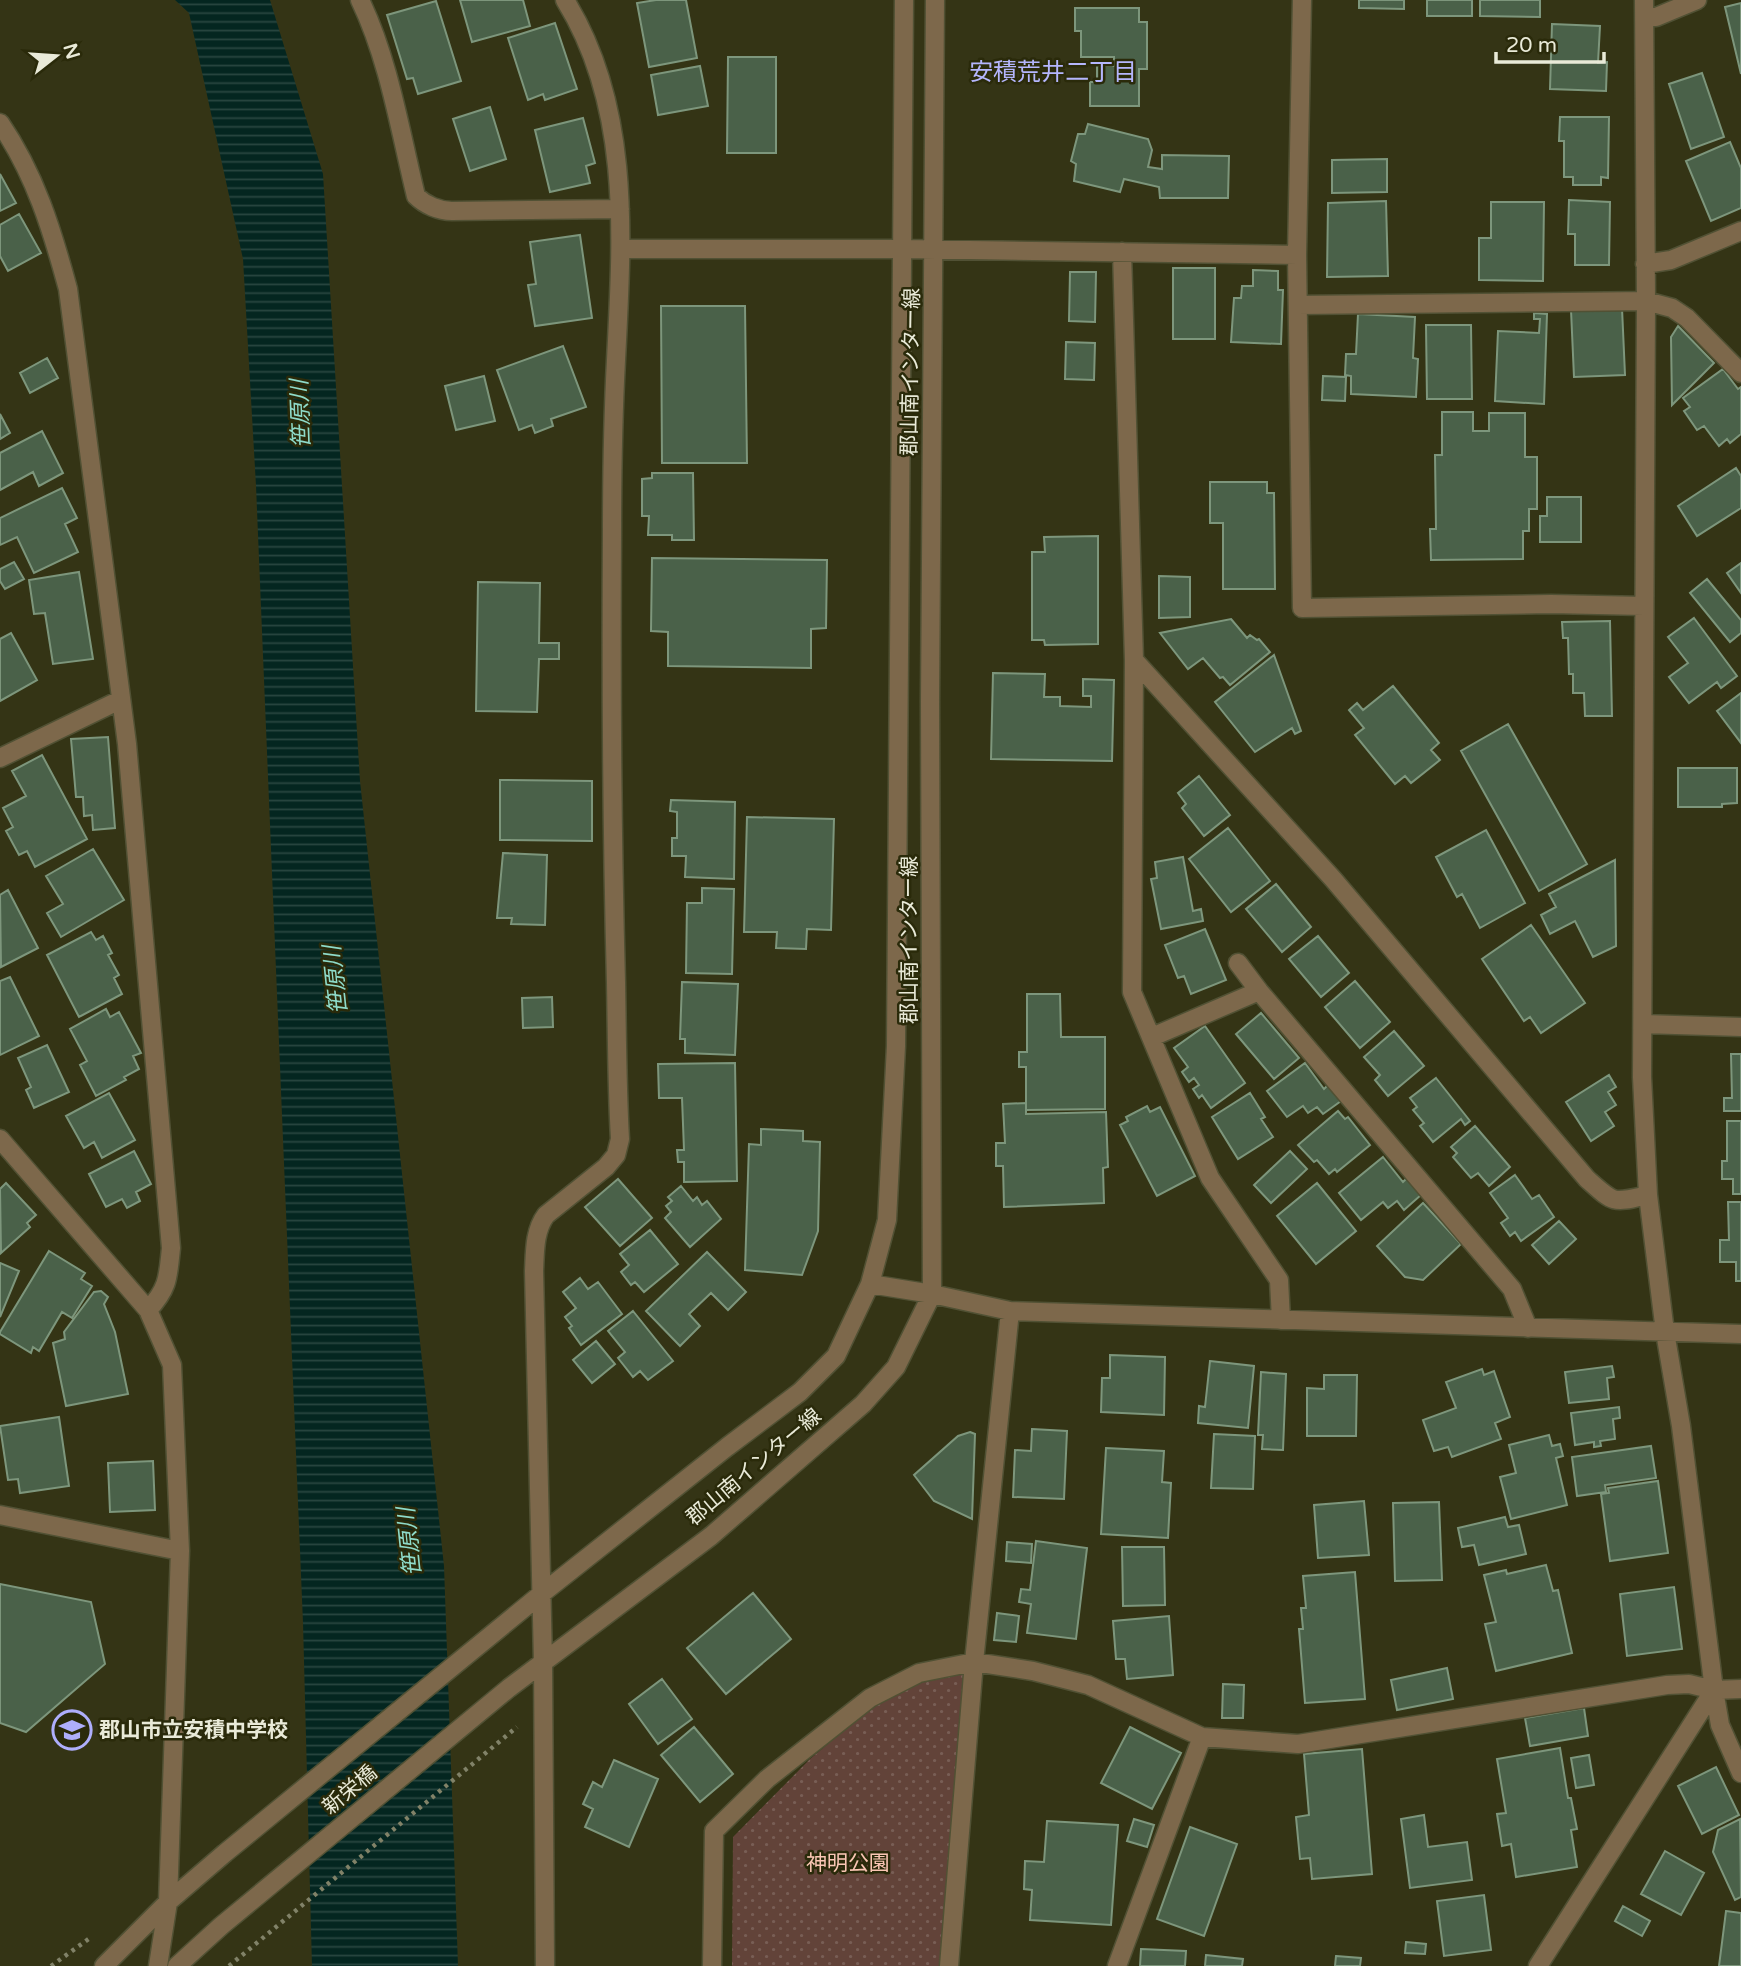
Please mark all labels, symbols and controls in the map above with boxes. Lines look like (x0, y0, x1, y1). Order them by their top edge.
north arrow (21, 21, 91, 91)
scale bar (1496, 21, 1604, 65)
text: 20 m (1506, 33, 1557, 58)
text: N (59, 41, 84, 62)
district label: 安積荒井二丁目 (969, 58, 1137, 87)
street label: 郡山南インター線 (897, 288, 925, 456)
water label: 笹原川 (286, 376, 316, 449)
street label: 郡山南インター線 (897, 856, 922, 1024)
water label: 笹原川 (318, 941, 354, 1016)
street label: 郡山南インター線 (682, 1403, 826, 1531)
water label: 笹原川 (392, 1503, 428, 1578)
school or university icon: 郡山市立安積中学校 (51, 1709, 93, 1751)
place label: 郡山市立安積中学校 (99, 1718, 288, 1743)
street label: 新栄橋 (318, 1760, 382, 1820)
park label: 神明公園 (806, 1851, 890, 1876)

